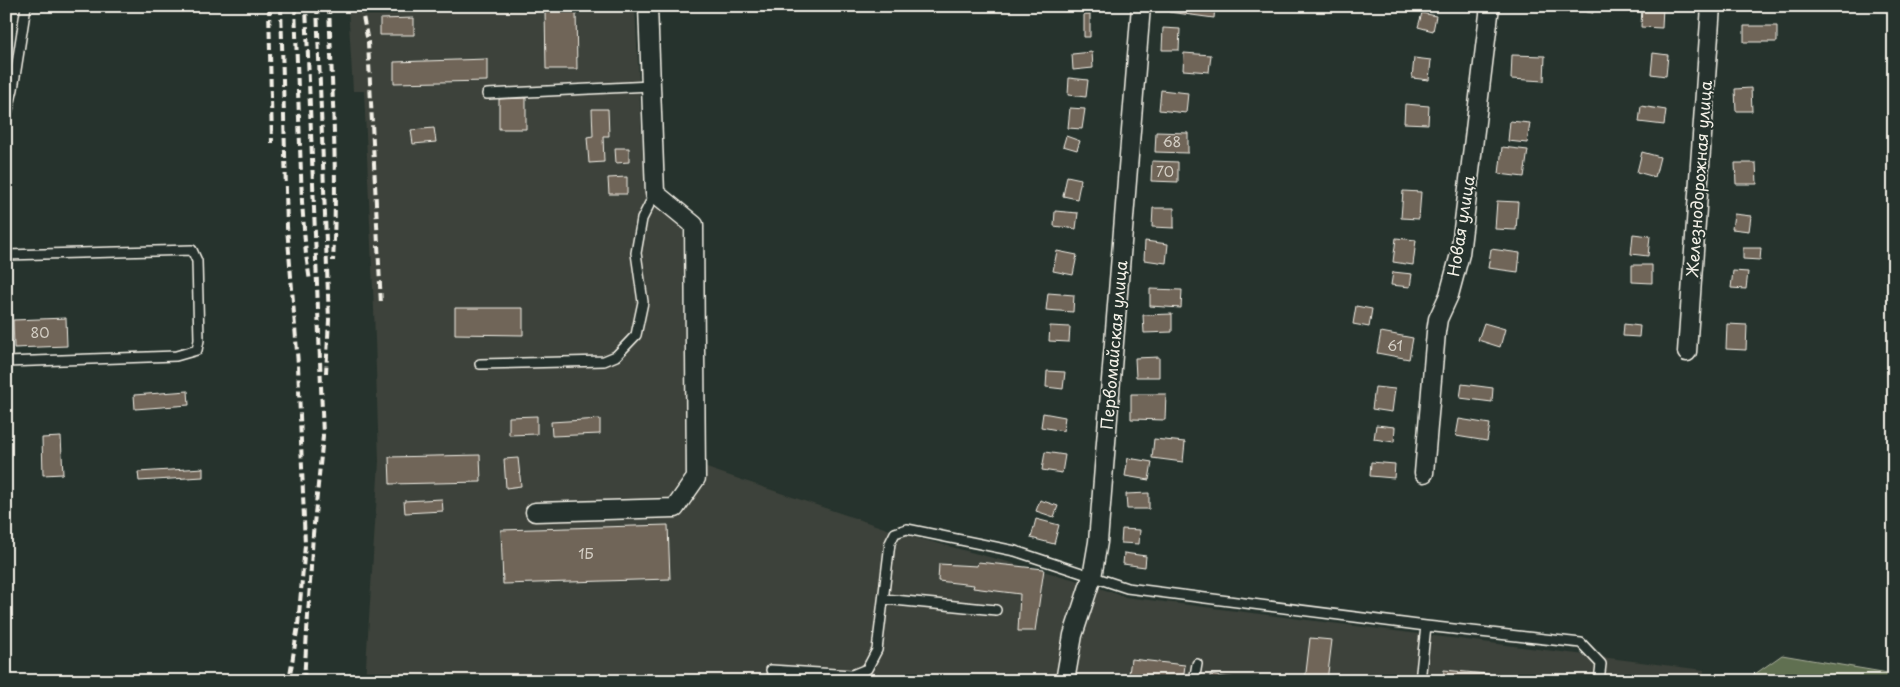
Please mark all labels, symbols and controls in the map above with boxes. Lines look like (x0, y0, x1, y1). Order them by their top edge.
street label: Железнодорожная улица (1679, 80, 1717, 278)
house number: 68 (1163, 131, 1181, 152)
house number: 70 (1156, 161, 1174, 182)
street label: Новая улица (1440, 174, 1480, 278)
street label: Первомайская улица (1094, 259, 1132, 430)
house number: 80 (31, 322, 49, 343)
house number: 61 (1387, 335, 1403, 356)
house number: 1Б (578, 543, 594, 564)

